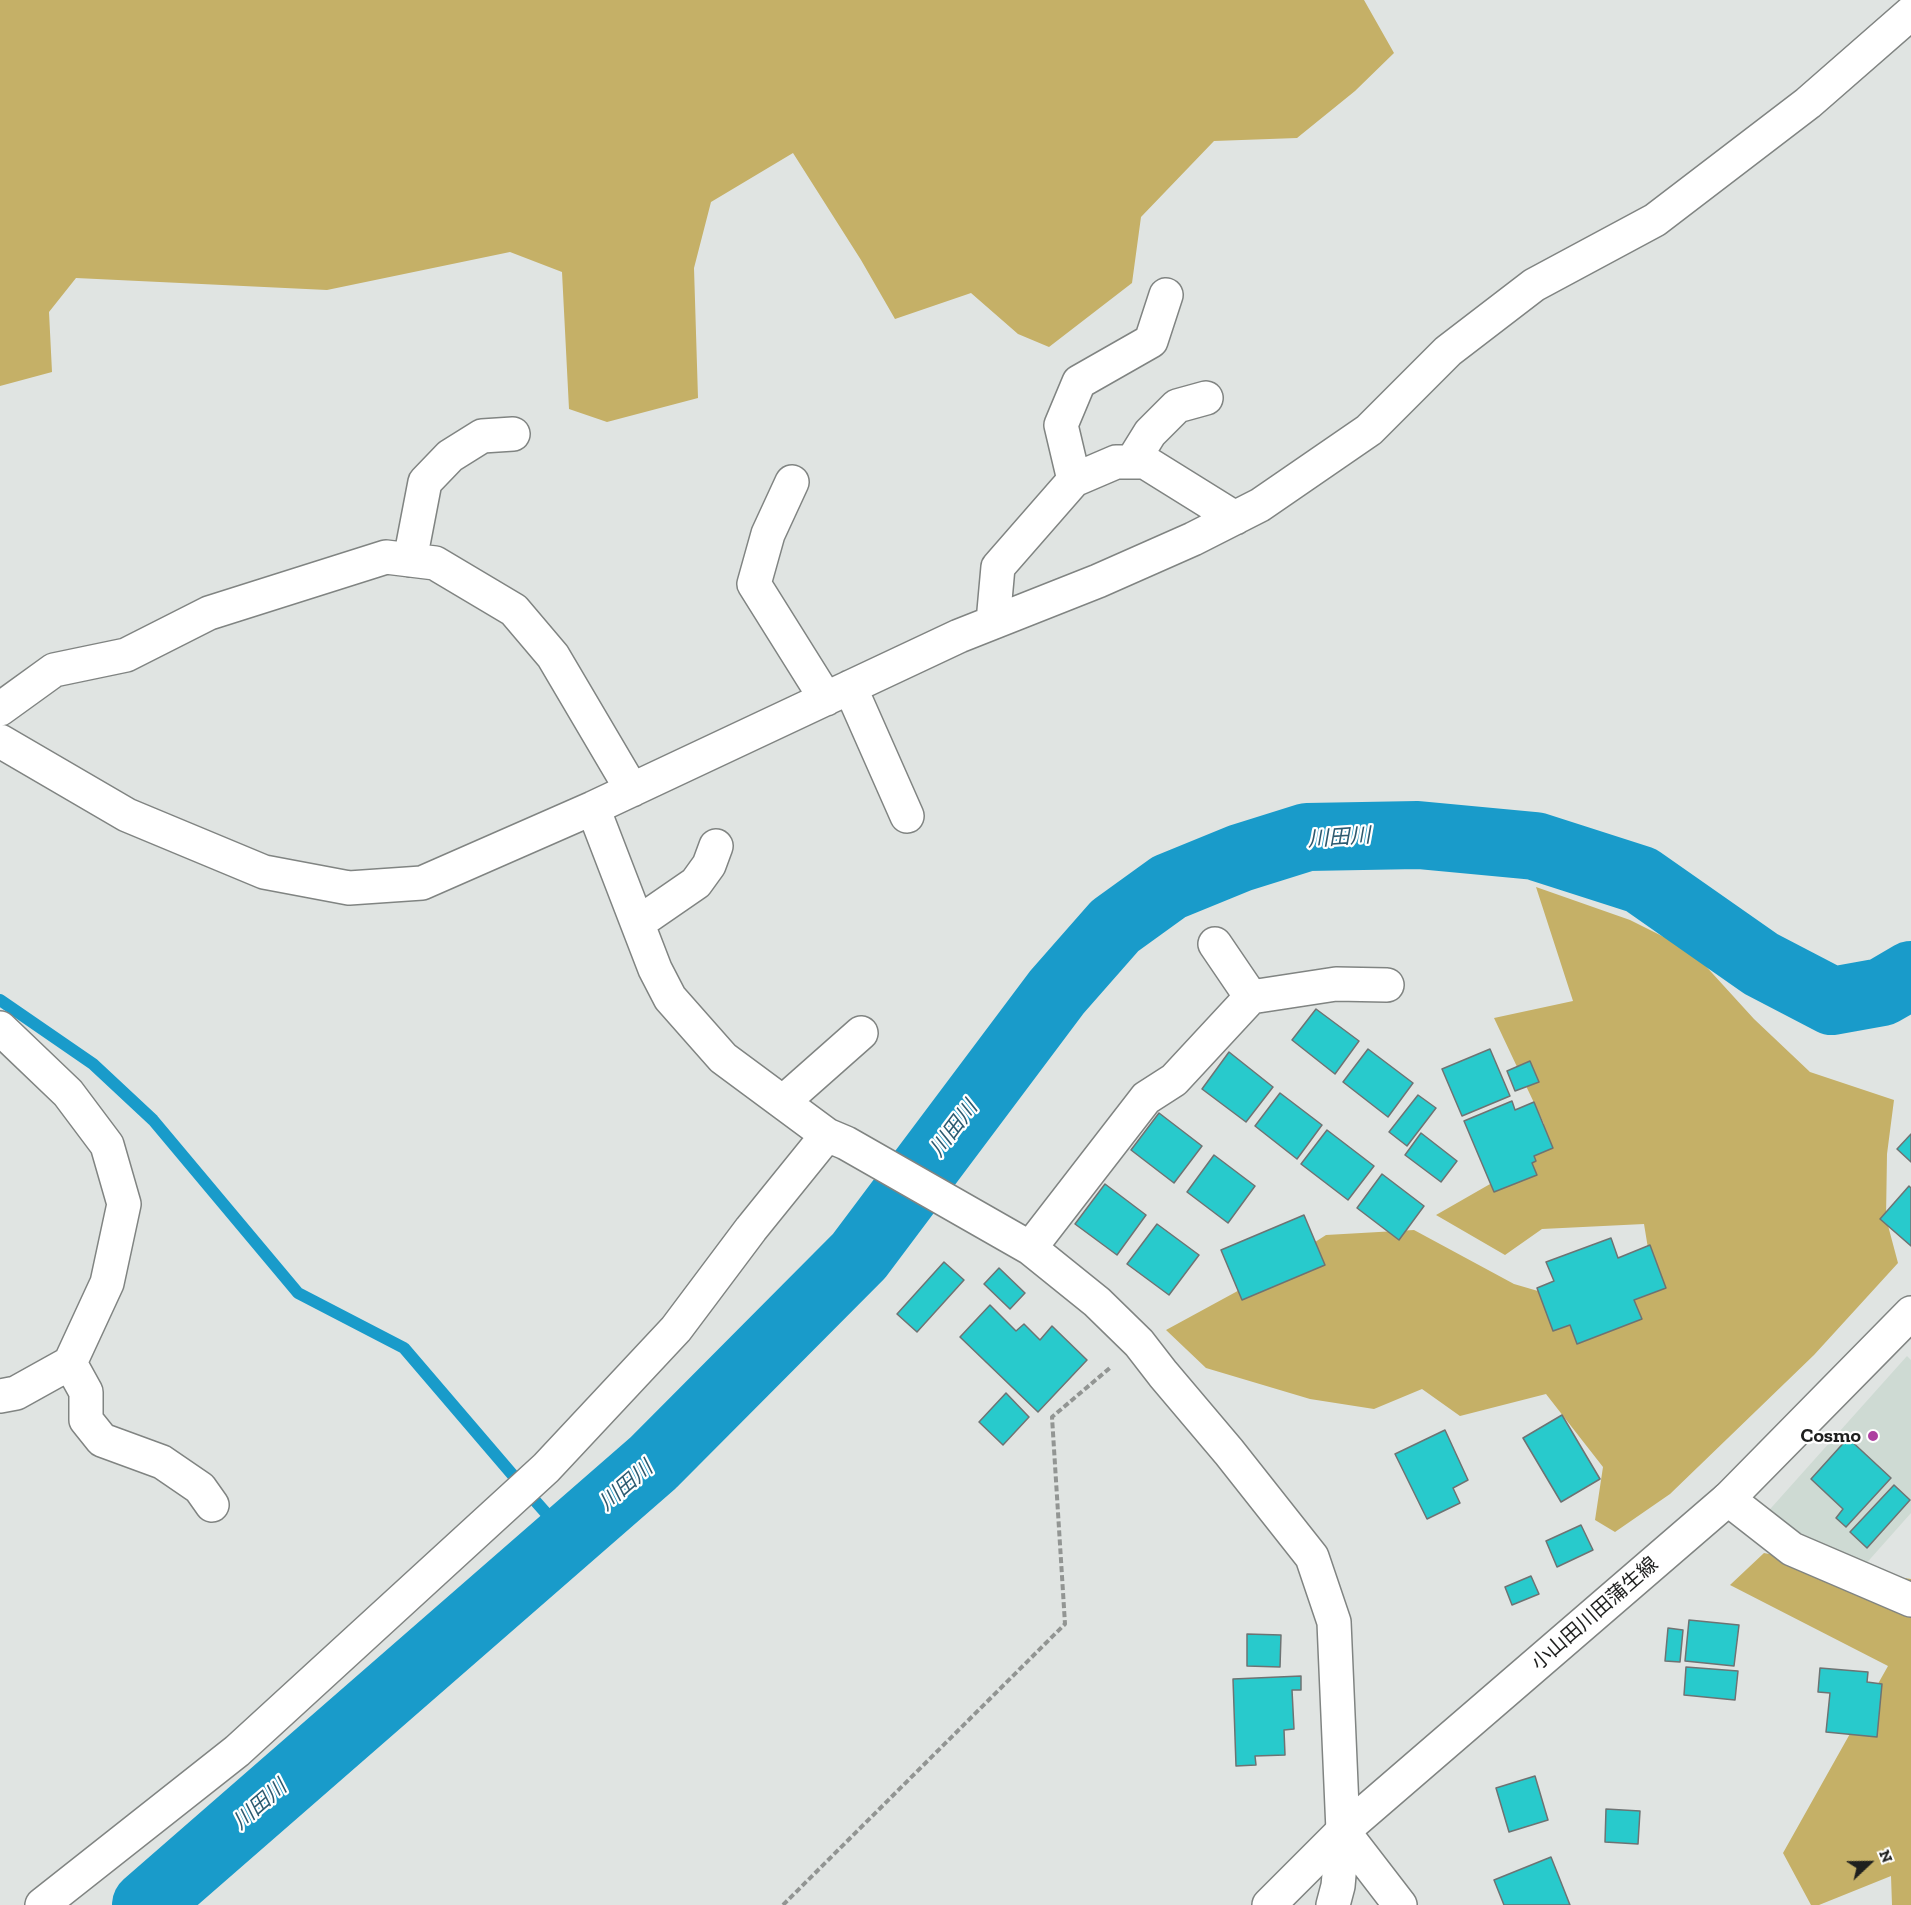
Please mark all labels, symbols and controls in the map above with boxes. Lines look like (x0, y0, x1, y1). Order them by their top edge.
water label: 川田川 (1307, 823, 1371, 853)
water label: 川田川 (925, 1096, 983, 1162)
place label: Cosmo (1801, 1424, 1861, 1448)
marker: Cosmo (1866, 1429, 1880, 1443)
water label: 川田川 (594, 1456, 658, 1516)
street label: 小山田川田蒲生線 (1527, 1552, 1663, 1676)
water label: 川田川 (228, 1775, 292, 1835)
north arrow (1839, 1833, 1899, 1893)
text: N (1875, 1847, 1897, 1865)

